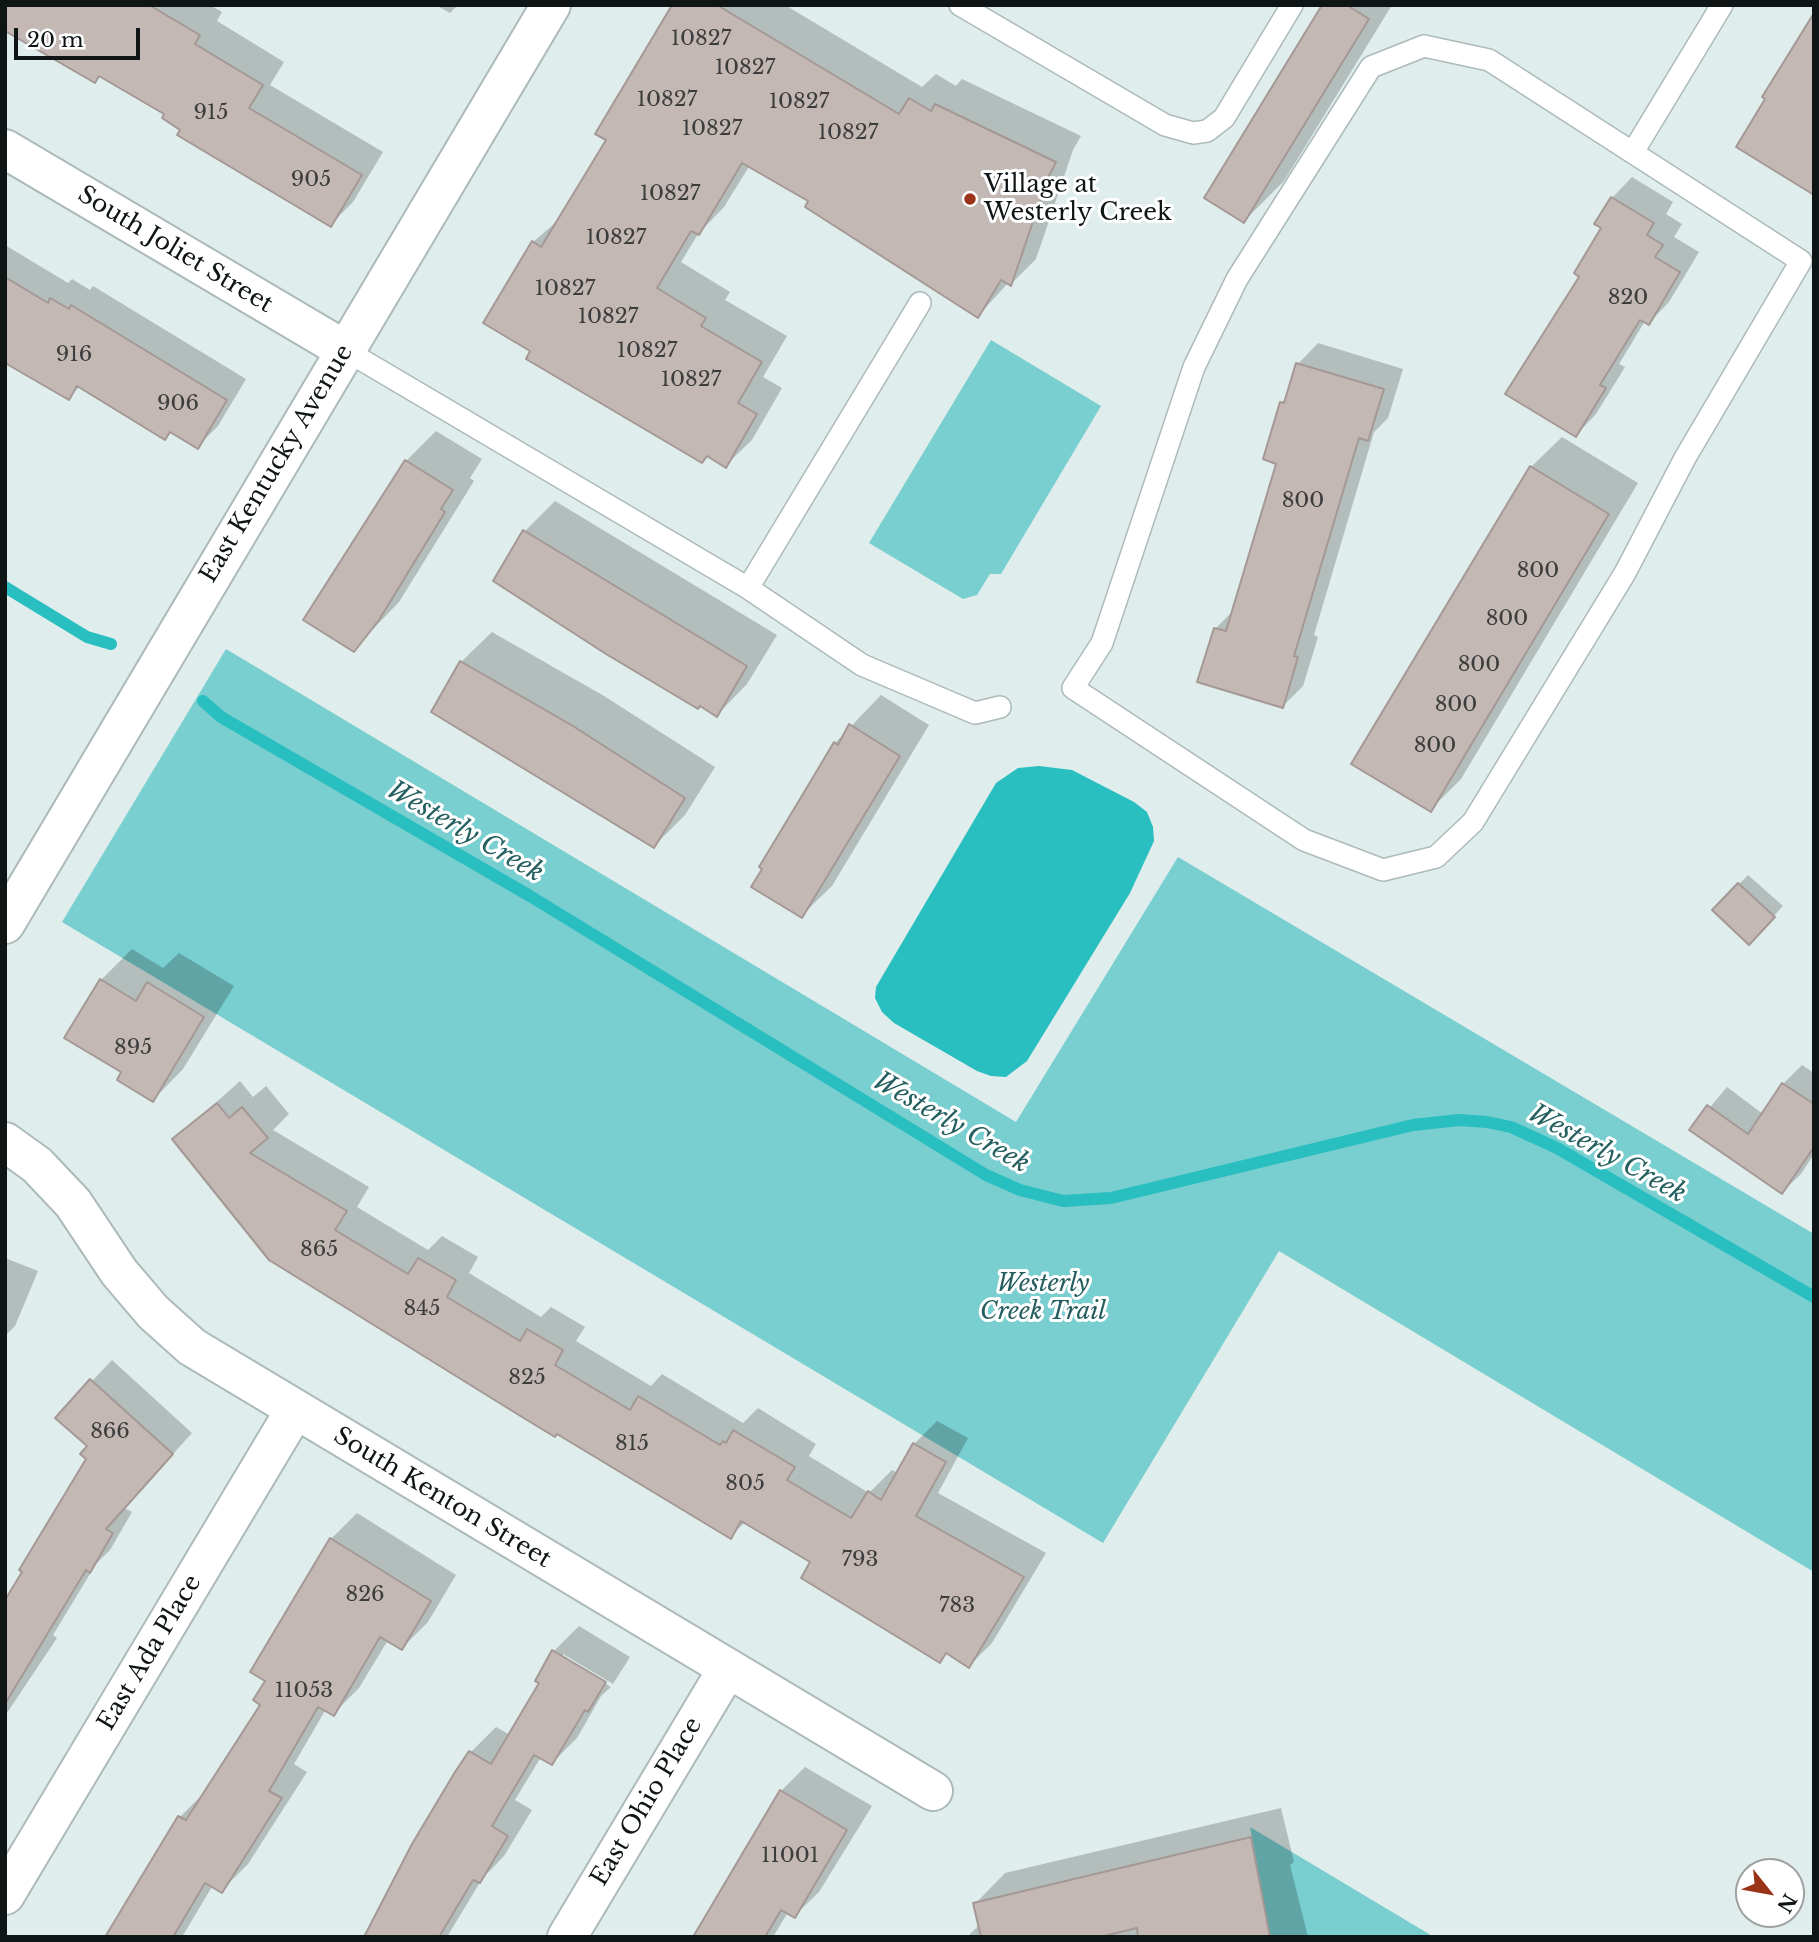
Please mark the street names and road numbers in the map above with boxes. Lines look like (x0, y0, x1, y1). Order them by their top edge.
street label: South Joliet Street (72, 180, 278, 320)
street label: East Kentucky Avenue (194, 340, 360, 588)
street label: South Kenton Street (328, 1422, 556, 1574)
street label: East Ada Place (92, 1570, 208, 1736)
street label: East Ohio Place (585, 1713, 709, 1891)

